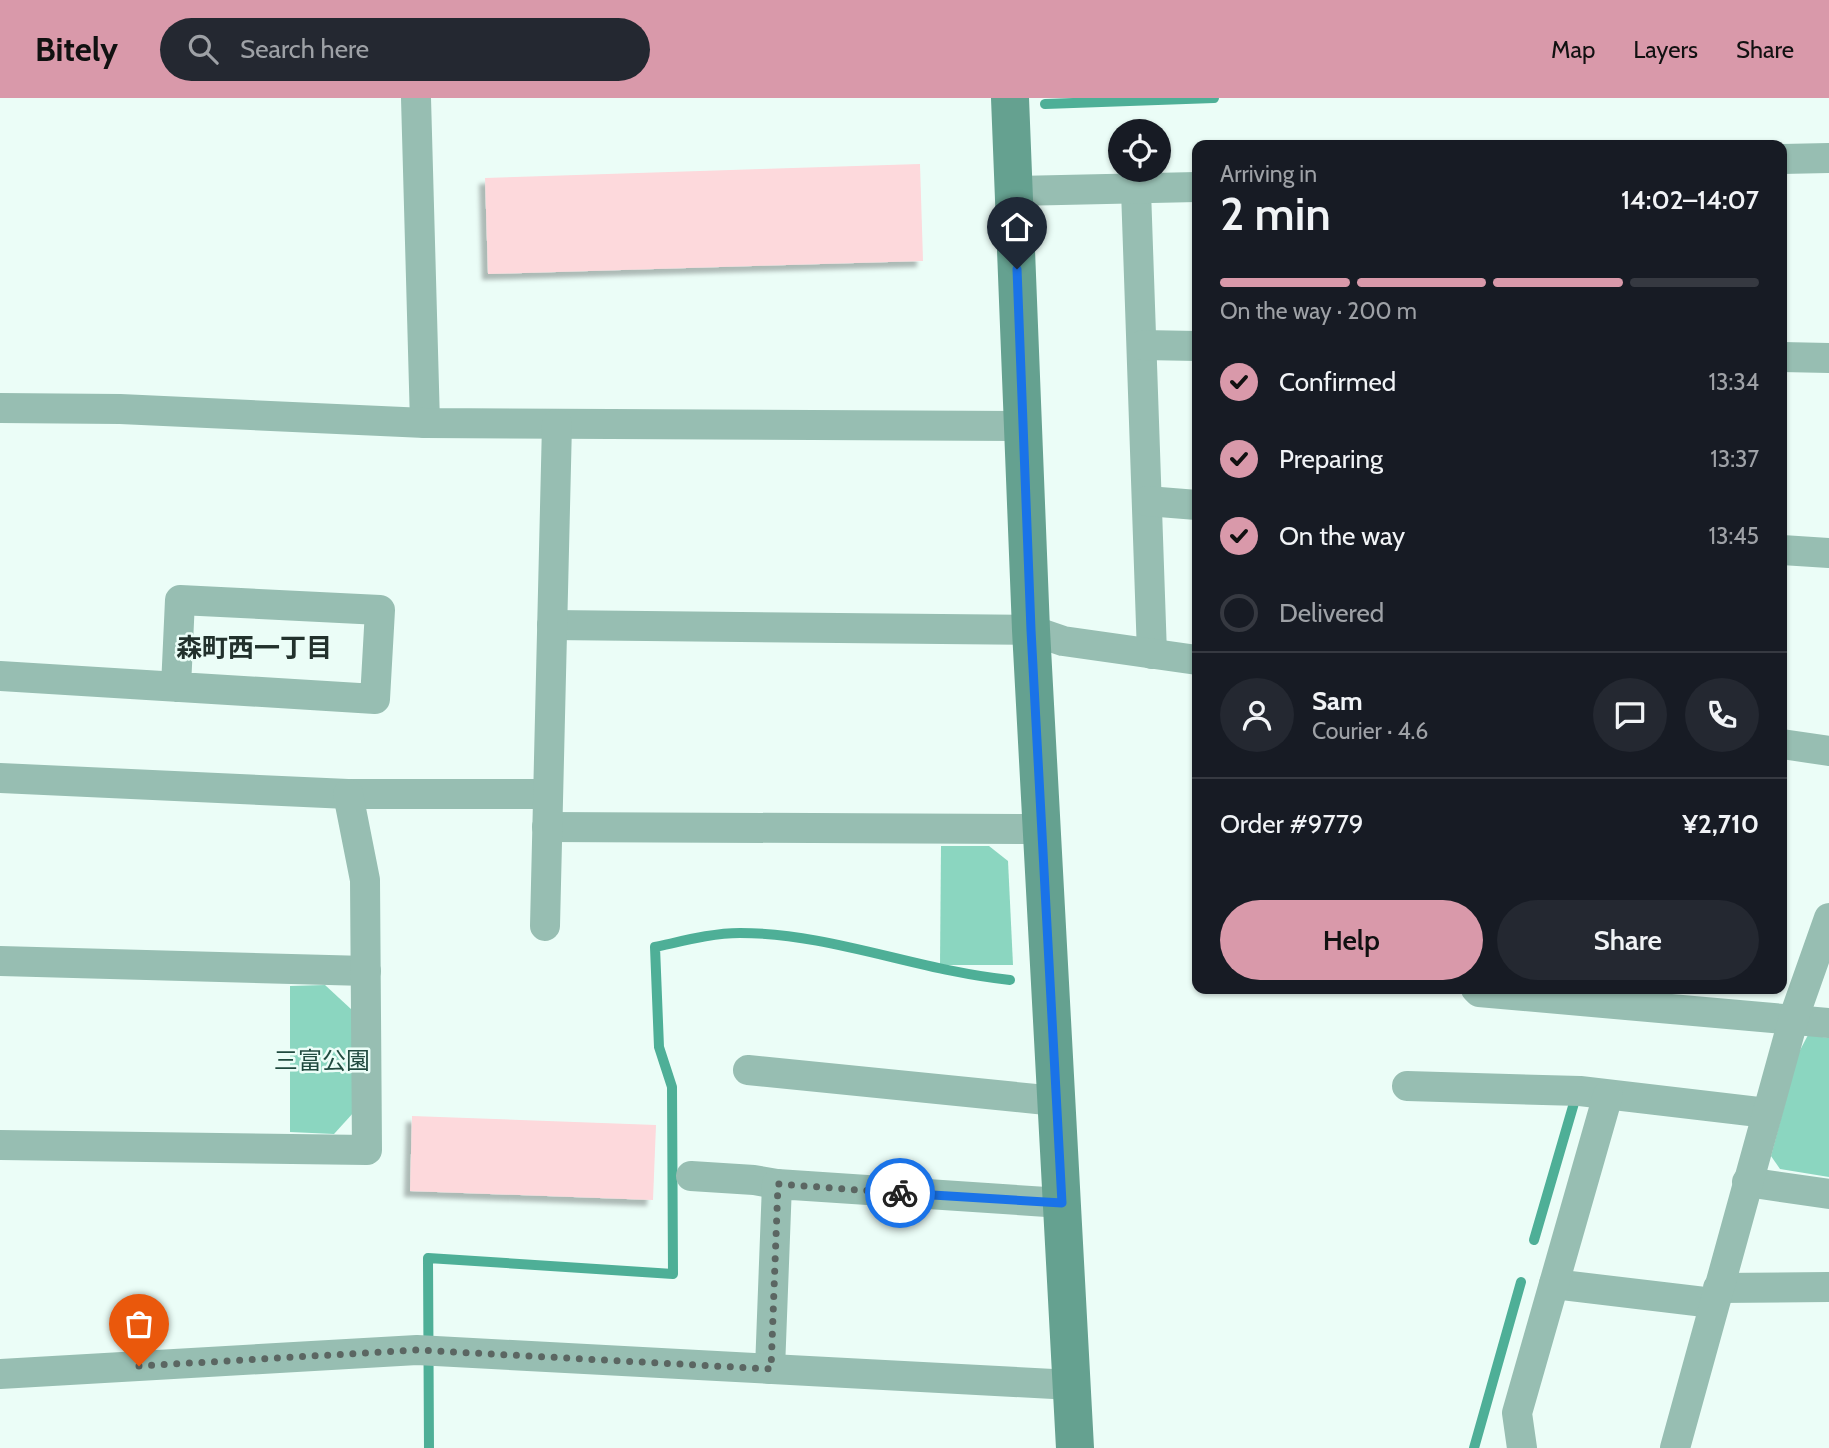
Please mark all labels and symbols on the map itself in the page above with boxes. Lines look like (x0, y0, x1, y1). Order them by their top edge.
pin (987, 197, 1047, 269)
district label: 森町西一丁目 (176, 632, 332, 664)
park label: 三富公園 (274, 1046, 370, 1075)
courier (865, 1158, 935, 1228)
pin (109, 1294, 169, 1366)

